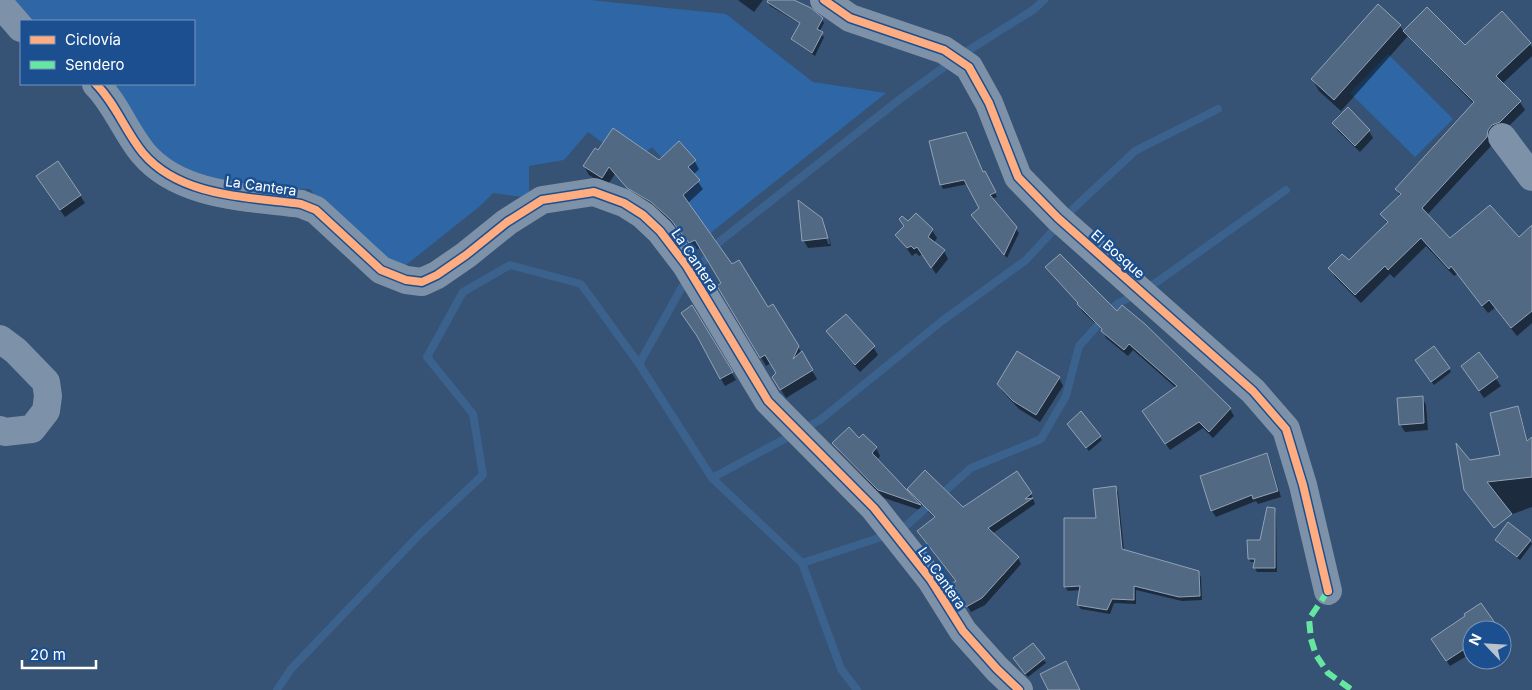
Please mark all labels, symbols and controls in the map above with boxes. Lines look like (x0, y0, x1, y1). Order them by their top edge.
legend (20, 20, 195, 85)
text: Ciclovía (65, 30, 121, 49)
text: Sendero (65, 55, 125, 74)
street label: La Cantera (224, 172, 298, 199)
street label: La Cantera (668, 225, 723, 294)
street label: El Bosque (1088, 226, 1149, 282)
street label: La Cantera (915, 543, 970, 612)
north arrow (1462, 620, 1512, 670)
text: N (1465, 631, 1485, 648)
scale bar (22, 638, 96, 670)
text: 20 m (30, 645, 66, 664)

